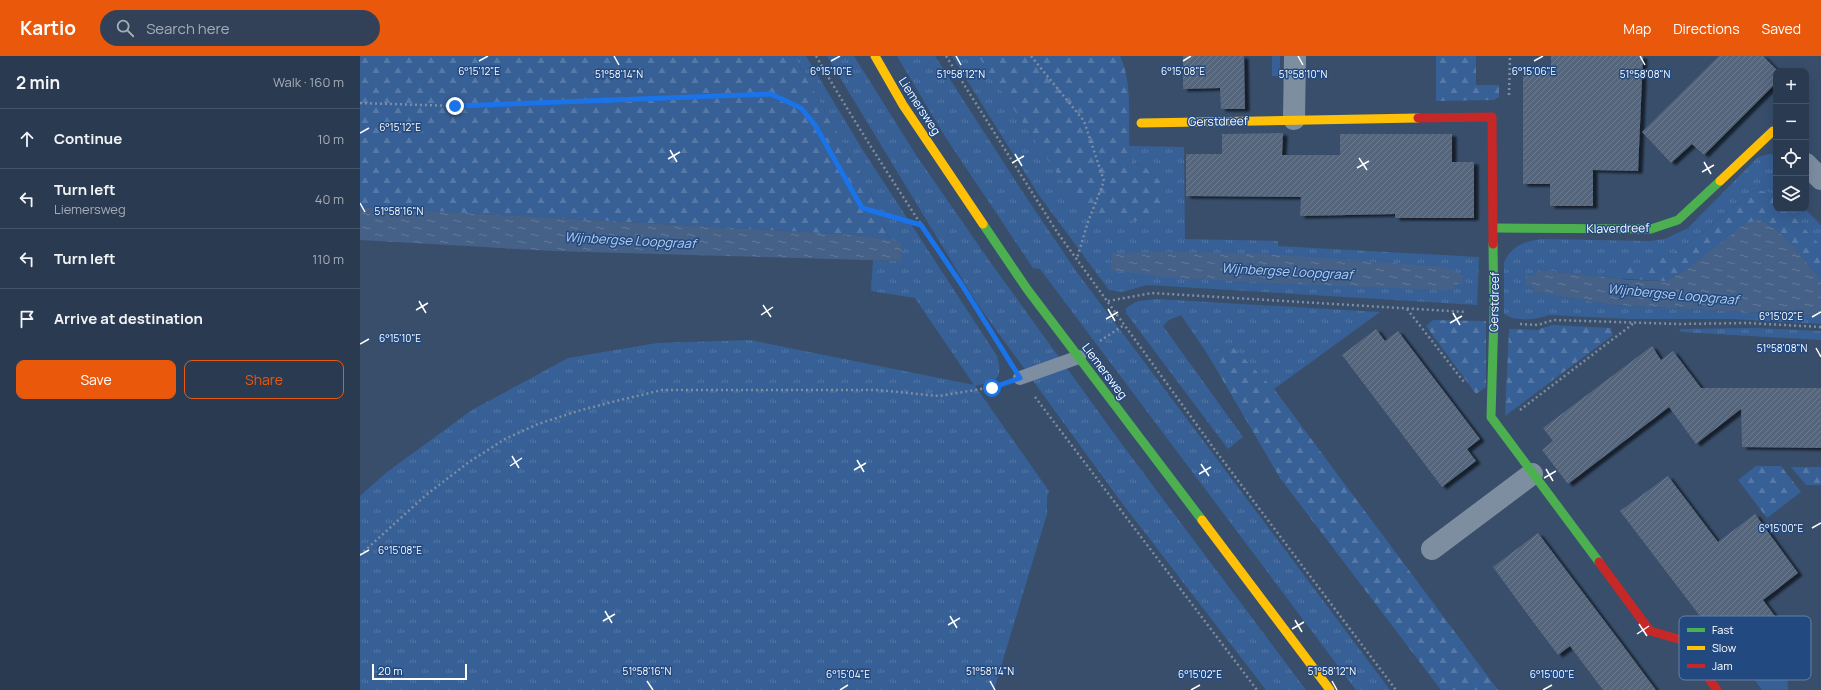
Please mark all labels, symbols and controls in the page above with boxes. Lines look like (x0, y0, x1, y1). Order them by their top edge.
search box (100, 10, 380, 46)
text: Kartio (20, 15, 76, 41)
icon: search (114, 17, 136, 39)
text: Search here (146, 18, 230, 39)
text: Map (1623, 19, 1651, 38)
text: Directions (1673, 19, 1740, 38)
text: Saved (1762, 19, 1801, 38)
text: 6°15'12"E (458, 64, 500, 78)
text: 6°15'10"E (810, 64, 852, 78)
text: 6°15'08"E (1161, 64, 1205, 78)
text: 6°15'06"E (1512, 64, 1557, 78)
text: 51°58'14"N (595, 67, 643, 81)
text: 51°58'12"N (937, 67, 985, 81)
text: 51°58'10"N (1279, 67, 1327, 81)
text: 51°58'08"N (1620, 67, 1670, 81)
map controls (1773, 68, 1809, 212)
button: + (1773, 68, 1809, 104)
text: 2 min (16, 71, 60, 94)
text: Walk · 160 m (273, 73, 344, 91)
street label: Liemersweg (895, 74, 945, 138)
route end (446, 97, 464, 115)
button: − (1773, 104, 1809, 140)
street label: Gerstdreef (1188, 112, 1249, 130)
text: 6°15'12"E (379, 120, 421, 134)
icon: ahead (16, 128, 38, 150)
text: Continue (54, 128, 122, 149)
text: 10 m (317, 130, 344, 148)
button: locate (1773, 140, 1809, 176)
button: layers (1773, 176, 1809, 212)
text: Turn left (54, 179, 116, 200)
icon: left (16, 188, 38, 210)
text: 40 m (315, 190, 344, 208)
text: Liemersweg (54, 200, 126, 218)
text: 51°58'16"N (375, 204, 424, 218)
street label: Klaverdreef (1586, 219, 1650, 237)
water label: Wijnbergse Loopgraaf (564, 228, 698, 253)
icon: left (16, 248, 38, 270)
text: Turn left (54, 248, 116, 269)
text: 110 m (312, 250, 344, 268)
water label: Wijnbergse Loopgraaf (1221, 259, 1355, 284)
street label: Gerstdreef (1485, 271, 1503, 332)
water label: Wijnbergse Loopgraaf (1607, 279, 1742, 309)
icon: arrive (16, 308, 38, 330)
text: Arrive at destination (54, 308, 203, 329)
text: 6°15'02"E (1759, 309, 1803, 323)
text: 6°15'10"E (379, 331, 421, 345)
street label: Liemersweg (1078, 339, 1132, 403)
text: 51°58'08"N (1757, 341, 1807, 355)
button: Save (16, 360, 176, 399)
button: Share (184, 360, 344, 399)
route start (983, 379, 1001, 397)
text: 6°15'00"E (1759, 521, 1803, 535)
text: 6°15'08"E (378, 543, 422, 557)
legend (1679, 616, 1811, 680)
text: Fast (1712, 622, 1734, 637)
text: Slow (1712, 640, 1737, 655)
text: Jam (1712, 658, 1733, 673)
scale bar (372, 662, 467, 681)
text: 20 m (378, 663, 403, 678)
text: 51°58'16"N (623, 664, 672, 678)
text: 51°58'14"N (966, 664, 1014, 678)
text: 51°58'12"N (1308, 664, 1356, 678)
text: 6°15'04"E (826, 667, 870, 681)
text: 6°15'02"E (1178, 667, 1222, 681)
text: 6°15'00"E (1530, 667, 1574, 681)

